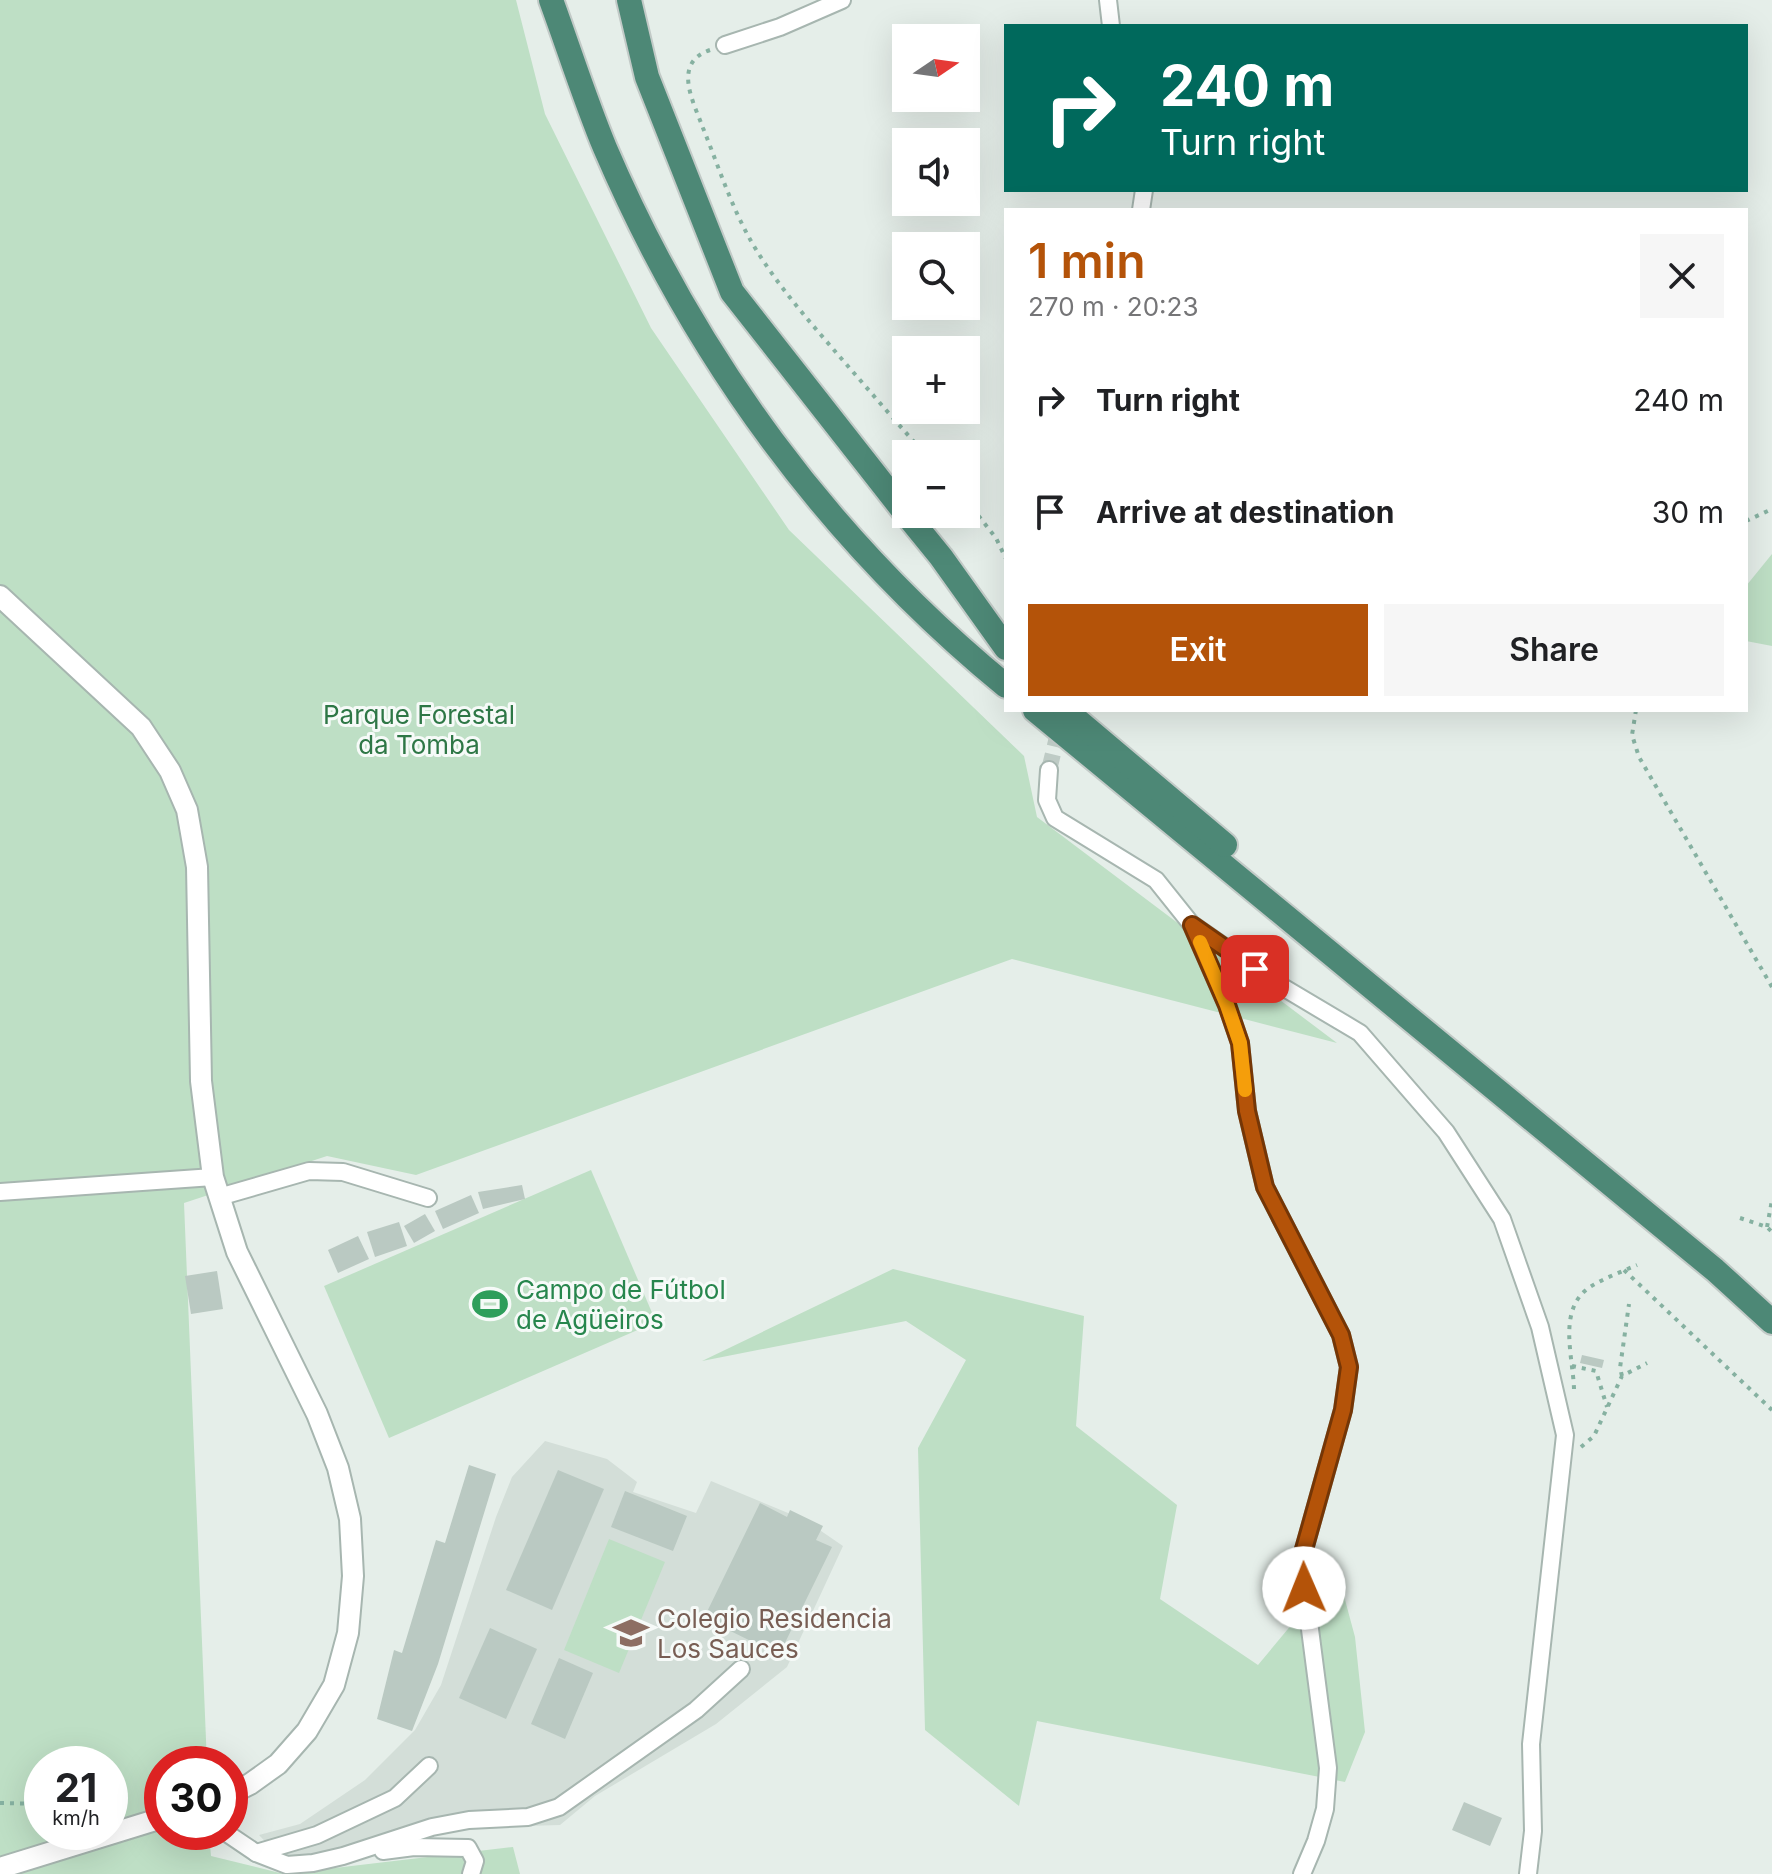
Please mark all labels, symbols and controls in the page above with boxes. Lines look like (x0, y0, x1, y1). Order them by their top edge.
north arrow (892, 24, 980, 112)
map controls (892, 24, 980, 528)
text: 240 m (1160, 52, 1334, 120)
icon: right (1028, 56, 1132, 160)
text: Turn right (1160, 120, 1325, 164)
button: sound (892, 128, 980, 216)
text: 1 min (1028, 231, 1146, 290)
button: search (892, 232, 980, 320)
button: close (1640, 234, 1724, 318)
text: 270 m · 20:23 (1028, 291, 1198, 322)
button: + (892, 336, 980, 424)
icon: right (1028, 378, 1072, 422)
text: Turn right (1096, 382, 1240, 418)
text: 240 m (1633, 382, 1724, 418)
button: − (892, 440, 980, 528)
icon: arrive (1028, 490, 1072, 534)
text: Arrive at destination (1096, 494, 1394, 530)
text: 30 m (1652, 494, 1724, 530)
button: Exit (1028, 604, 1368, 696)
button: Share (1384, 604, 1724, 696)
park label: Parque Forestal da Tomba (323, 699, 515, 760)
pin (1221, 935, 1289, 1003)
icon: arrive (1233, 947, 1277, 991)
place label: Campo de Fútbol de Agüeiros (516, 1274, 726, 1335)
sports icon: Campo de Fútbol de Agüeiros (471, 1285, 509, 1323)
position arrow (1262, 1546, 1346, 1630)
place label: Colegio Residencia Los Sauces (657, 1603, 892, 1664)
school or university icon: Colegio Residencia Los Sauces (612, 1614, 650, 1652)
speed limit sign: 30 (144, 1746, 248, 1850)
text: 21 (55, 1763, 97, 1812)
text: km/h (52, 1806, 100, 1830)

